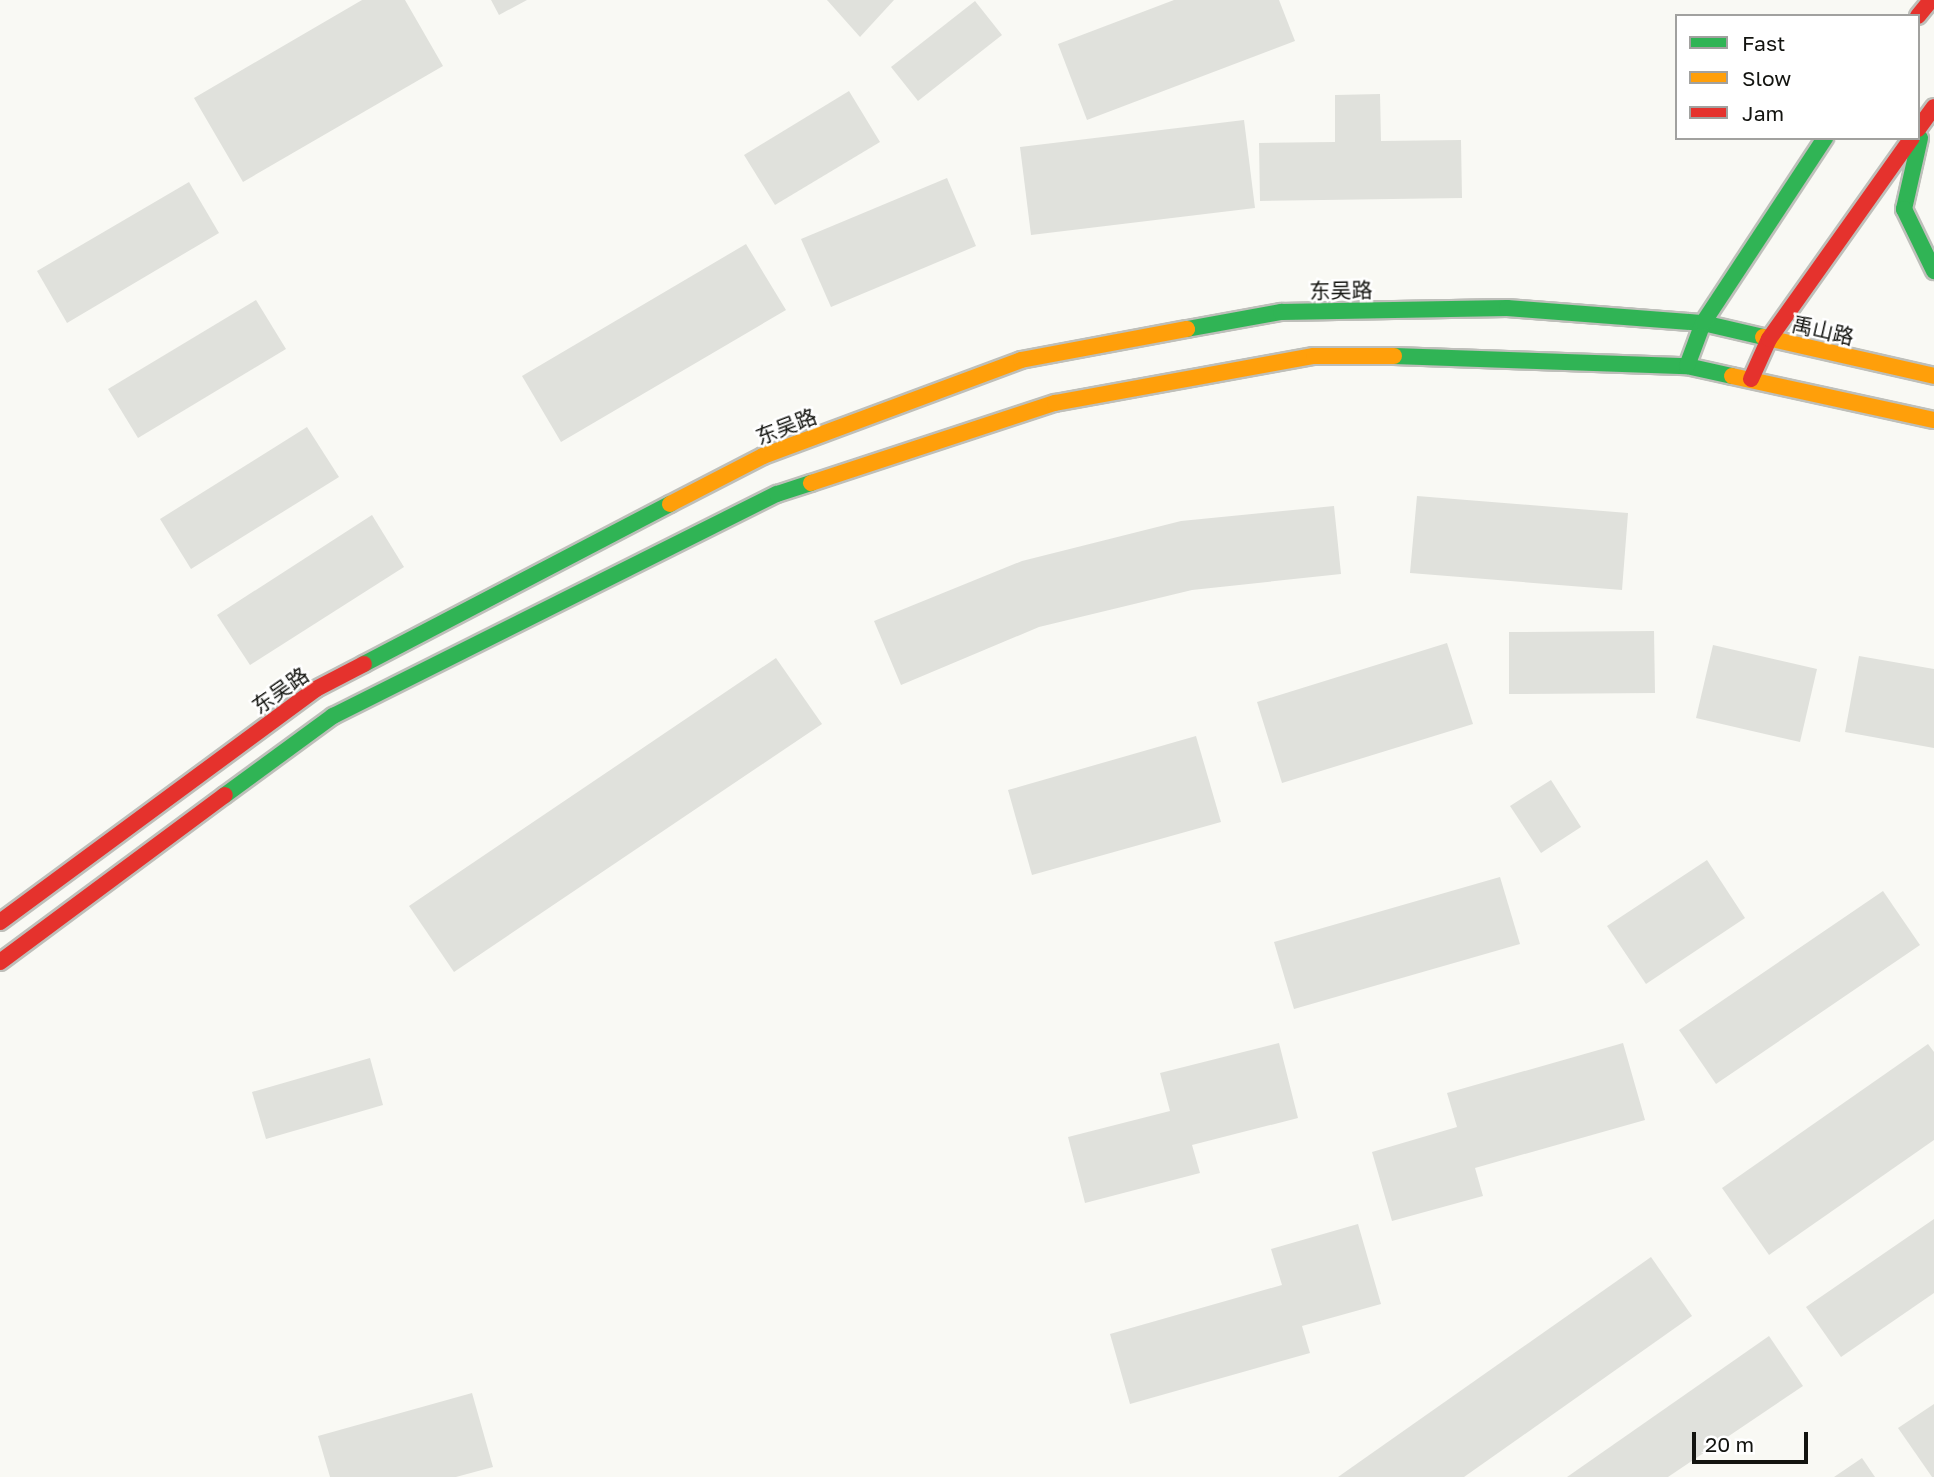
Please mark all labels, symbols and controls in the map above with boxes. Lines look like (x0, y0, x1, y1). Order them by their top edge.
legend (1675, 14, 1920, 140)
text: Fast (1742, 30, 1785, 56)
text: Slow (1742, 65, 1791, 91)
text: Jam (1742, 100, 1784, 126)
street label: 东吴路 (1309, 277, 1373, 303)
street label: 禹山路 (1789, 311, 1857, 349)
street label: 东吴路 (752, 403, 820, 449)
street label: 东吴路 (247, 662, 313, 718)
scale bar (1696, 1418, 1812, 1462)
text: 20 m (1705, 1431, 1754, 1457)

